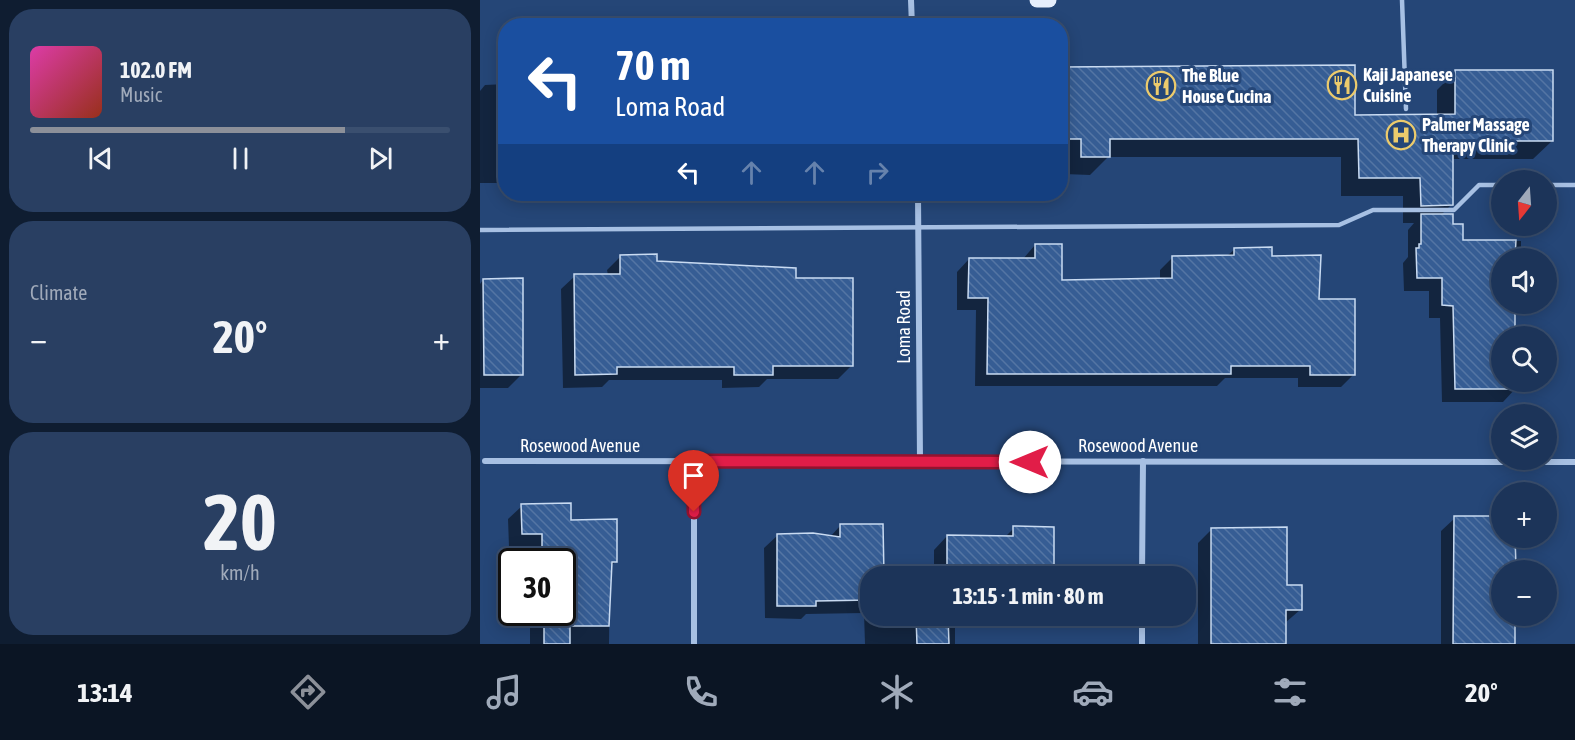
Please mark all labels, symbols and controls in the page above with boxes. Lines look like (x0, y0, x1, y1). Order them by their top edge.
text: 70 m (615, 41, 690, 89)
icon: left (516, 42, 594, 120)
text: 102.0 FM (120, 57, 192, 83)
place label: Kaji Japanese Cuisine (1363, 64, 1453, 106)
place label: The Blue House Cucina (1182, 65, 1271, 107)
restaurant icon: Kaji Japanese Cuisine (1326, 69, 1358, 101)
restaurant icon: The Blue House Cucina (1145, 70, 1177, 102)
text: Music (120, 83, 162, 106)
text: Loma Road (615, 91, 725, 122)
place label: Palmer Massage Therapy Clinic (1422, 114, 1530, 156)
hospital icon: Palmer Massage Therapy Clinic (1385, 119, 1417, 151)
icon: previous (84, 142, 117, 175)
icon: pause (224, 142, 257, 175)
icon: next (364, 142, 397, 175)
icon: left (672, 156, 705, 189)
icon: ahead (735, 156, 768, 189)
icon: ahead (798, 156, 831, 189)
icon: right (861, 156, 894, 189)
north arrow (1491, 170, 1557, 236)
map controls (1491, 170, 1557, 626)
button: sound (1491, 248, 1557, 314)
text: Climate (30, 281, 87, 304)
street label: Loma Road (893, 290, 914, 364)
text: 20° (213, 311, 267, 363)
text: − (30, 319, 47, 357)
text: + (433, 319, 450, 357)
button: search (1491, 326, 1557, 392)
button: layers (1491, 404, 1557, 470)
position arrow (998, 430, 1062, 494)
street label: Rosewood Avenue (520, 435, 640, 456)
street label: Rosewood Avenue (1078, 435, 1198, 456)
pin (668, 450, 719, 512)
icon: arrive (677, 459, 710, 492)
text: 20 (203, 477, 277, 567)
button: + (1491, 482, 1557, 548)
speed limit sign: 30 (498, 548, 576, 626)
button: − (1491, 560, 1557, 626)
text: km/h (220, 561, 260, 584)
text: 13:15 · 1 min · 80 m (952, 583, 1104, 609)
icon: directions (287, 671, 329, 713)
icon: music (483, 671, 525, 713)
icon: phone (680, 671, 722, 713)
icon: climate (876, 671, 918, 713)
icon: car (1072, 671, 1114, 713)
icon: filters (1269, 671, 1311, 713)
text: 13:14 (77, 677, 133, 708)
text: 20° (1465, 677, 1498, 708)

